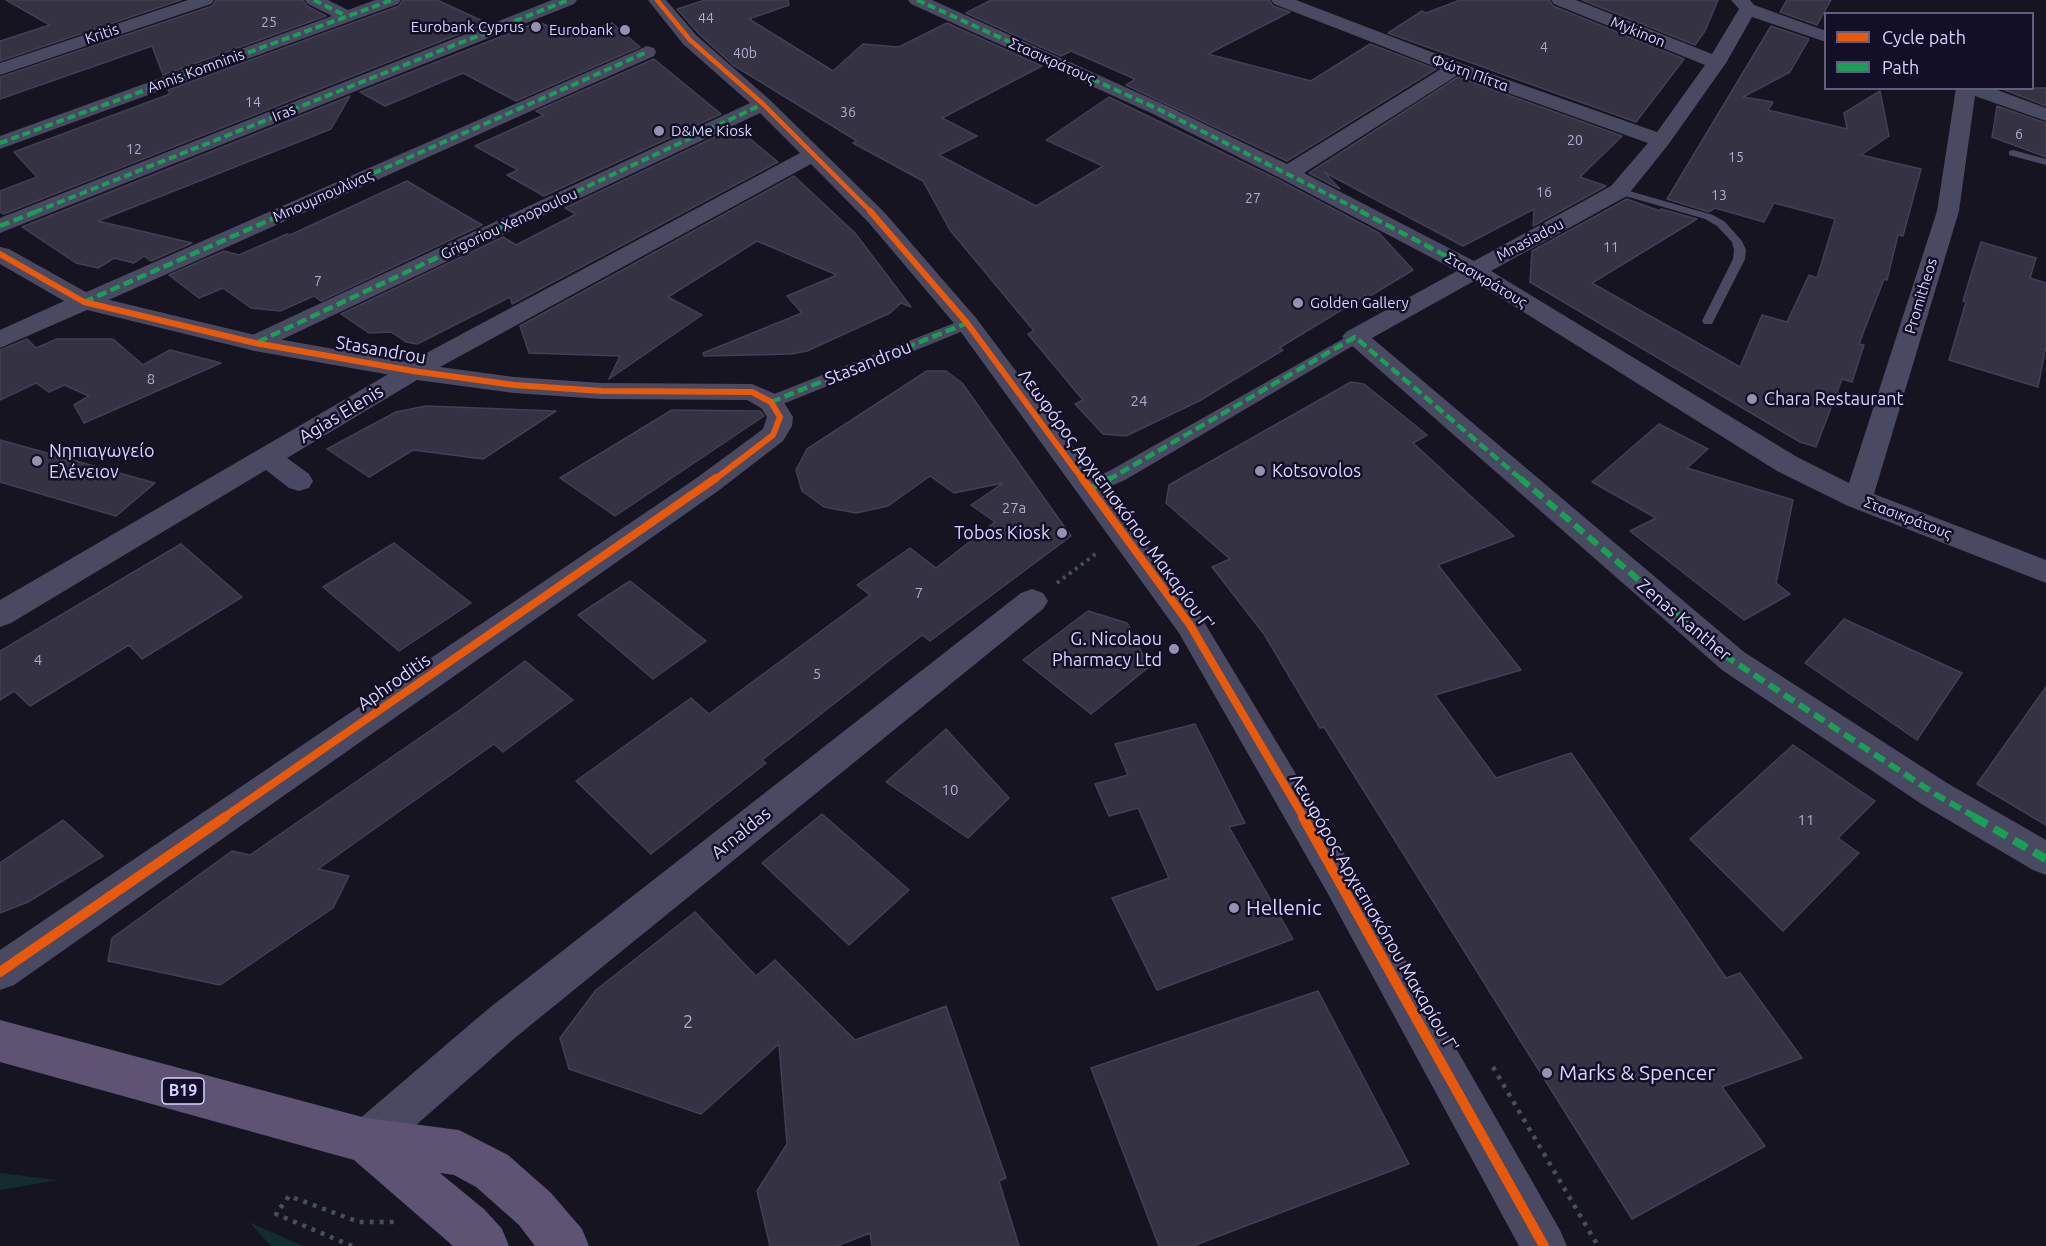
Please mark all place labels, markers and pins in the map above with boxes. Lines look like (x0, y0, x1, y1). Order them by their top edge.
place label: Eurobank Cyprus (411, 18, 524, 36)
marker: Eurobank Cyprus (529, 20, 543, 34)
place label: Eurobank (549, 21, 613, 39)
marker: Eurobank (618, 23, 632, 37)
place label: D&Me Kiosk (671, 122, 752, 140)
marker: D&Me Kiosk (652, 124, 666, 138)
place label: Golden Gallery (1310, 294, 1409, 312)
marker: Golden Gallery (1291, 296, 1305, 310)
place label: Chara Restaurant (1764, 388, 1904, 410)
marker: Chara Restaurant (1745, 392, 1759, 406)
place label: Νηπιαγωγείο Ελένειον (49, 440, 154, 482)
marker: Νηπιαγωγείο Ελένειον (30, 454, 44, 468)
place label: Kotsovolos (1272, 460, 1361, 482)
marker: Kotsovolos (1253, 464, 1267, 478)
place label: Tobos Kiosk (954, 522, 1050, 544)
marker: Tobos Kiosk (1055, 526, 1069, 540)
place label: G. Nicolaou Pharmacy Ltd (1052, 628, 1162, 670)
marker: G. Nicolaou Pharmacy Ltd (1167, 642, 1181, 656)
place label: Hellenic (1246, 895, 1322, 921)
marker: Hellenic (1227, 901, 1241, 915)
place label: Marks & Spencer (1559, 1060, 1715, 1086)
marker: Marks & Spencer (1540, 1066, 1554, 1080)

